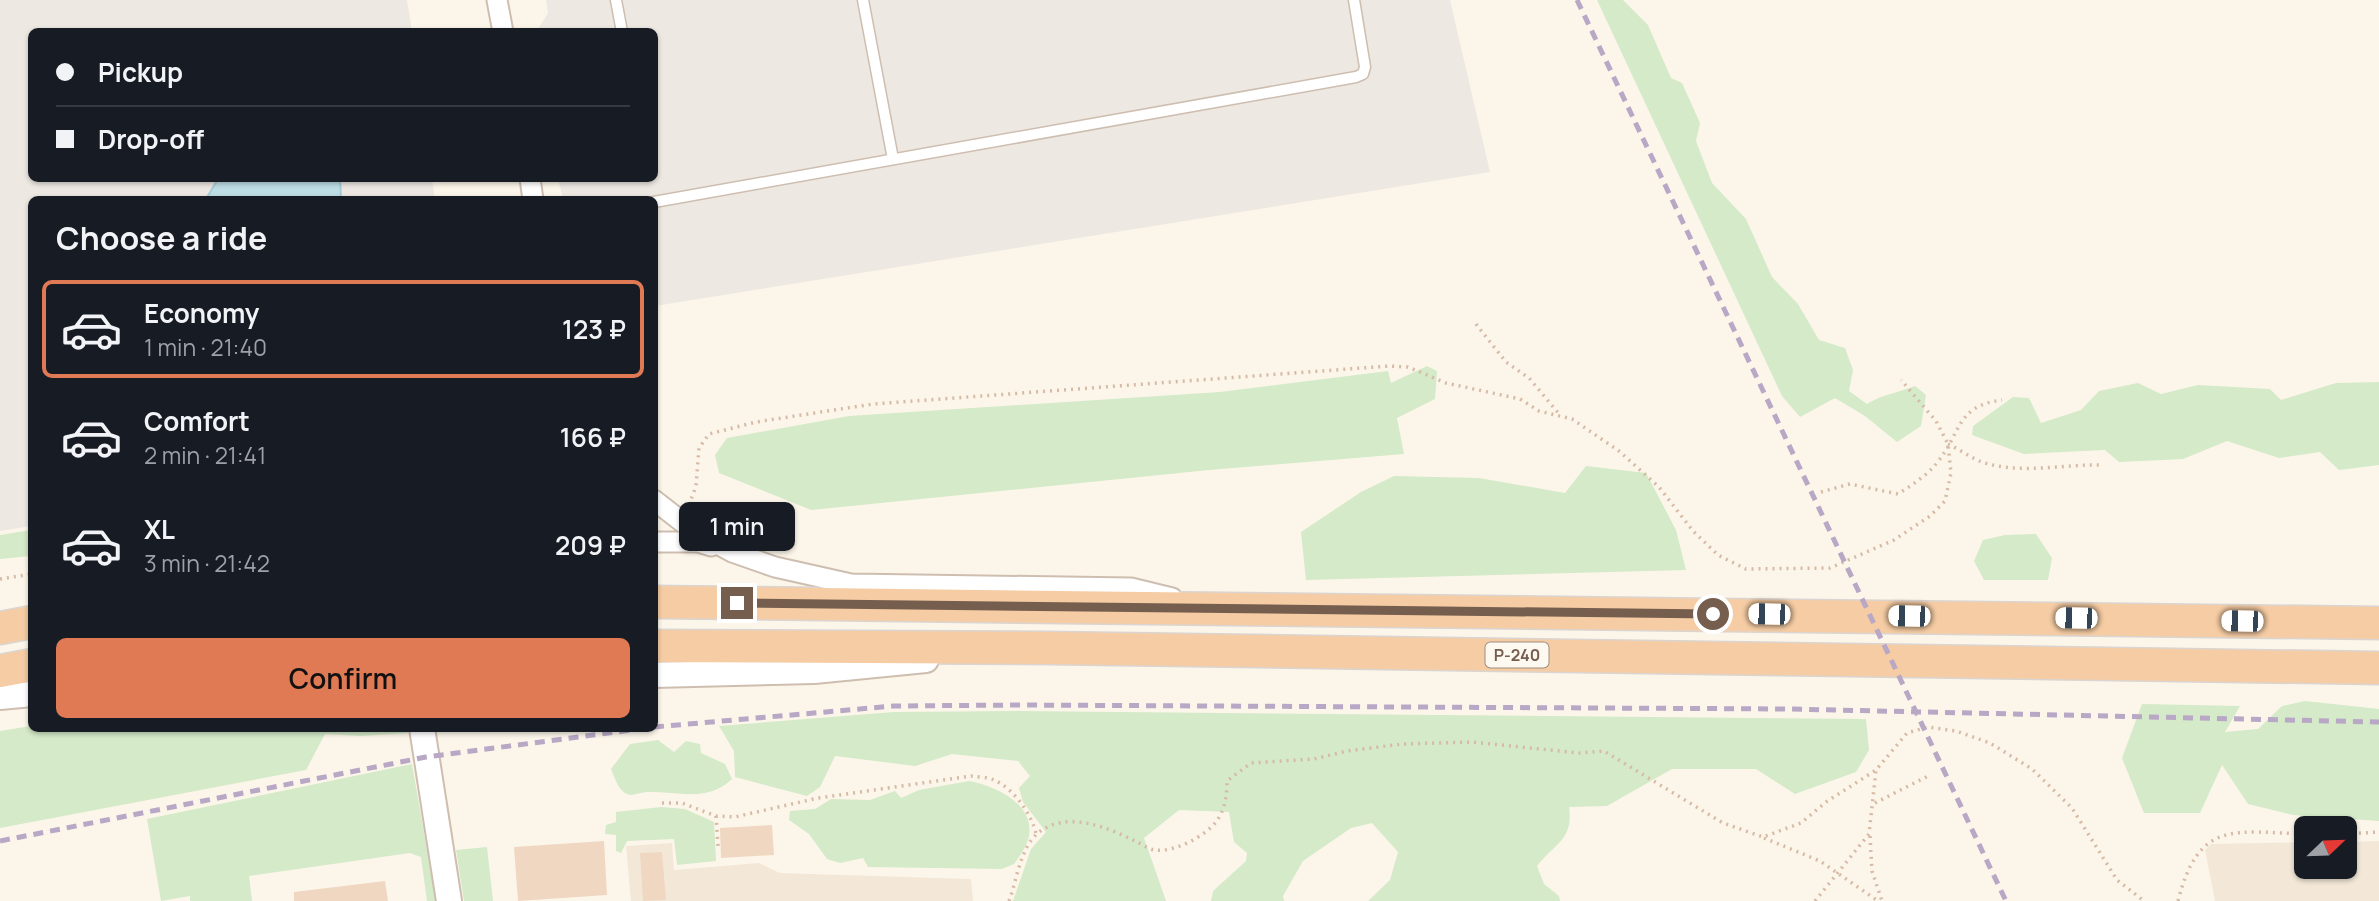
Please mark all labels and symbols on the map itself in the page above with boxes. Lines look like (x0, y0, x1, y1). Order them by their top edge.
callout: 1 min (679, 502, 795, 550)
route end (721, 587, 753, 619)
route start (1697, 598, 1729, 630)
car (1748, 603, 1791, 625)
car (1888, 605, 1931, 627)
car (2055, 607, 2098, 629)
car (2221, 610, 2264, 632)
road number: Р-240 (1486, 642, 1548, 668)
north arrow (2294, 816, 2357, 878)

